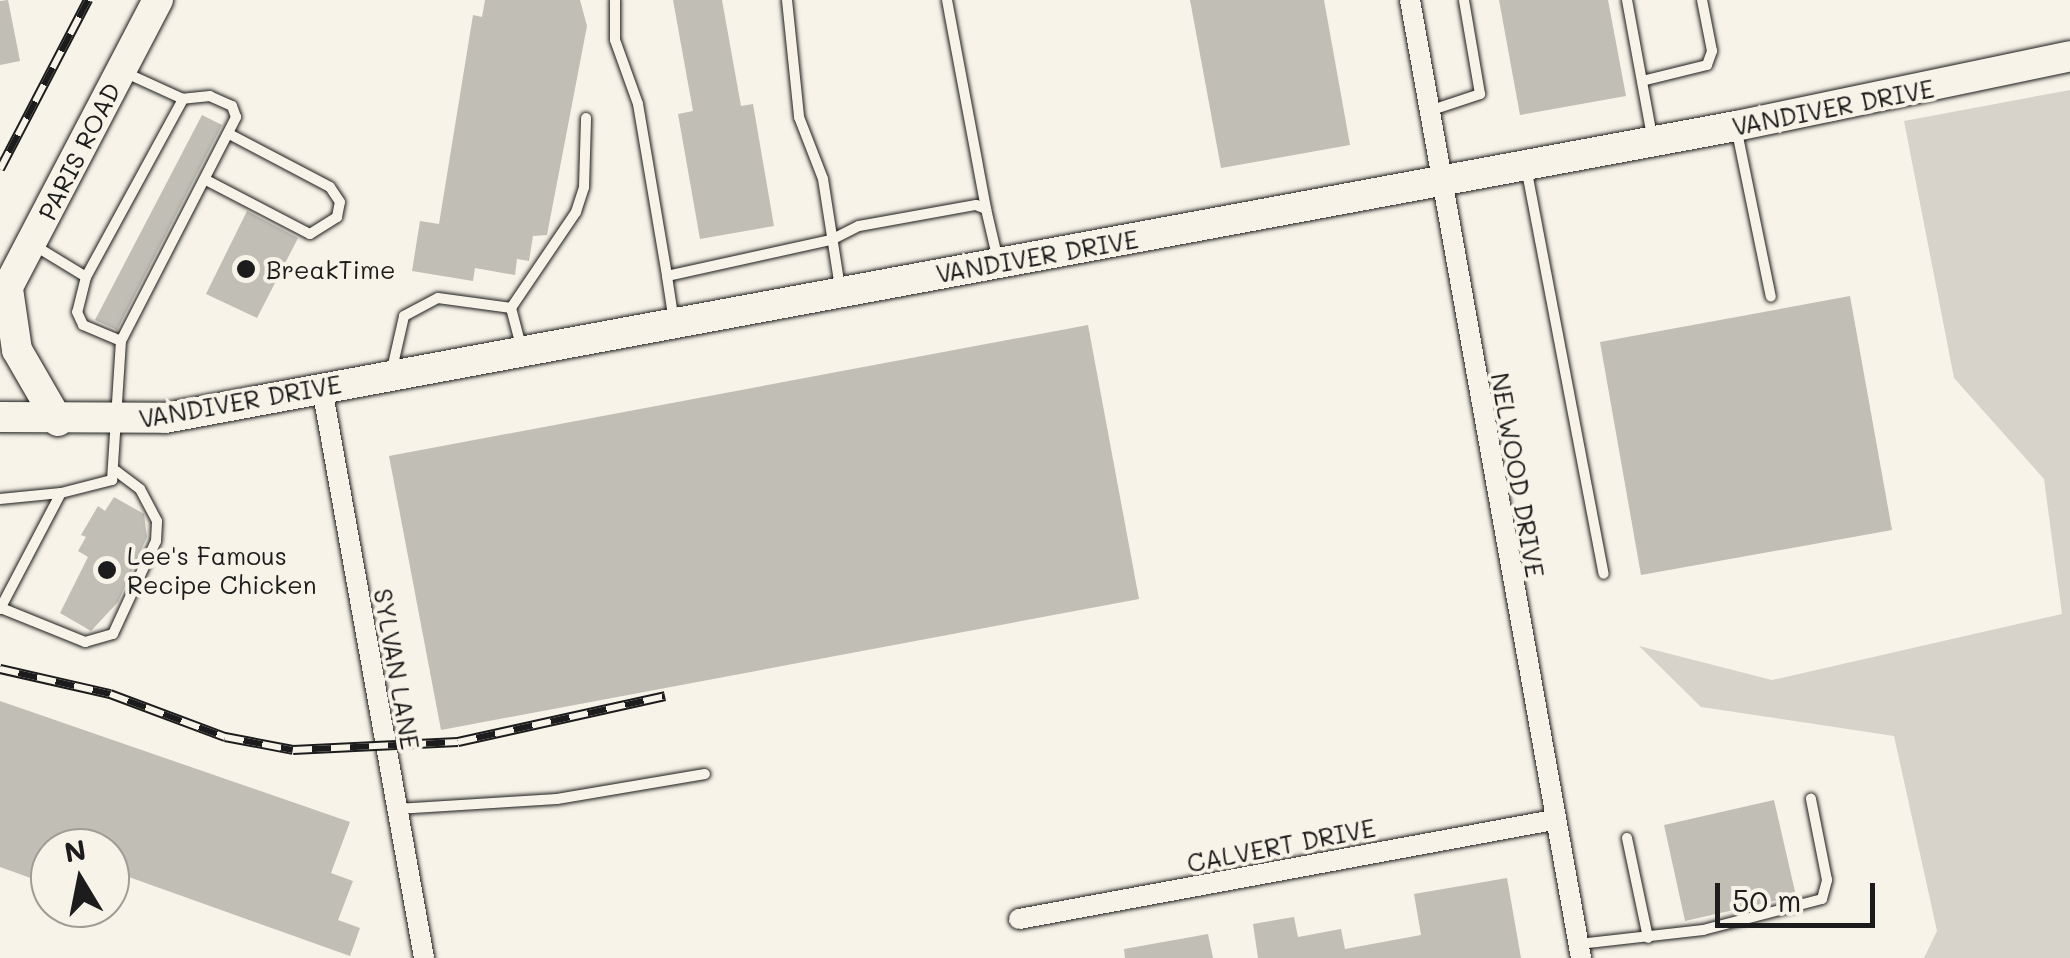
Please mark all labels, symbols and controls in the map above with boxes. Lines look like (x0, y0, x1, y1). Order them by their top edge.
street label: VANDIVER DRIVE (1729, 73, 1937, 141)
street label: PARIS ROAD (32, 77, 126, 225)
street label: VANDIVER DRIVE (933, 223, 1141, 289)
place label: BreakTime (266, 254, 395, 284)
marker: BreakTime (235, 258, 257, 280)
street label: VANDIVER DRIVE (136, 368, 344, 434)
street label: NELWOOD DRIVE (1485, 370, 1551, 580)
place label: Lee's Famous Recipe Chicken (127, 541, 317, 600)
marker: Lee's Famous Recipe Chicken (96, 559, 118, 581)
street label: SYLVAN LANE (368, 586, 426, 752)
street label: CALVERT DRIVE (1184, 812, 1378, 878)
north arrow (30, 828, 130, 928)
text: N (62, 831, 89, 870)
scale bar (1720, 863, 1880, 925)
text: 50 m (1732, 880, 1802, 920)

